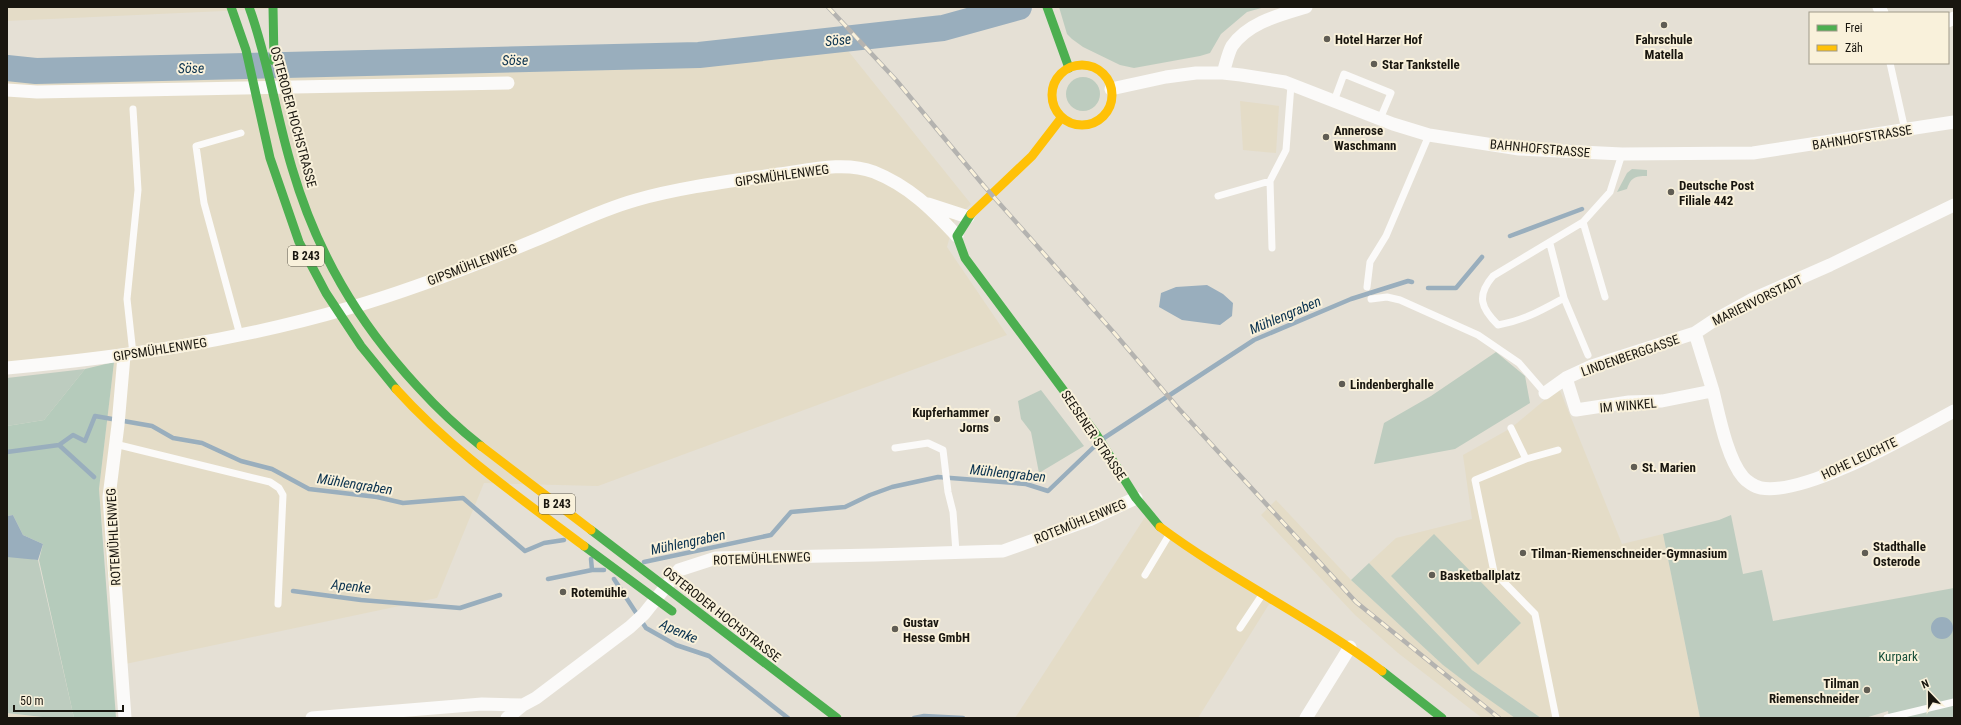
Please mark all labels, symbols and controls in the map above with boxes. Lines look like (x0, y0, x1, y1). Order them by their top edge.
legend (1809, 12, 1949, 64)
marker: Fahrschule Matella (1659, 20, 1669, 30)
text: Frei (1845, 21, 1863, 35)
water label: Söse (824, 31, 852, 49)
place label: Hotel Harzer Hof (1335, 32, 1423, 47)
place label: Fahrschule Matella (1636, 32, 1692, 62)
marker: Hotel Harzer Hof (1322, 34, 1332, 44)
text: Zäh (1845, 41, 1863, 55)
street label: OSTERODER HOCHSTRASSE (267, 45, 320, 189)
water label: Söse (502, 52, 528, 68)
place label: Star Tankstelle (1382, 57, 1460, 72)
marker: Star Tankstelle (1369, 59, 1379, 69)
water label: Söse (178, 60, 204, 76)
street label: BAHNHOFSTRASSE (1811, 122, 1913, 153)
place label: Annerose Waschmann (1334, 123, 1397, 153)
marker: Annerose Waschmann (1321, 132, 1331, 142)
street label: BAHNHOFSTRASSE (1489, 137, 1591, 160)
street label: GIPSMÜHLENWEG (734, 161, 830, 190)
place label: Deutsche Post Filiale 442 (1679, 178, 1754, 208)
marker: Deutsche Post Filiale 442 (1666, 187, 1676, 197)
street label: GIPSMÜHLENWEG (425, 240, 519, 288)
road number: B 243 (288, 246, 324, 266)
street label: MARIENVORSTADT (1710, 272, 1805, 329)
water label: Mühlengraben (1247, 293, 1323, 337)
street label: LINDENBERGGASSE (1579, 332, 1681, 379)
street label: GIPSMÜHLENWEG (112, 335, 208, 364)
place label: Lindenberghalle (1350, 377, 1434, 392)
marker: Lindenberghalle (1337, 379, 1347, 389)
street label: SEESENER STRASSE (1058, 388, 1129, 483)
street label: IM WINKEL (1599, 396, 1657, 415)
place label: Kupferhammer Jorns (912, 405, 990, 435)
marker: Kupferhammer Jorns (992, 414, 1002, 424)
street label: HOHE LEUCHTE (1819, 434, 1899, 483)
place label: St. Marien (1642, 460, 1696, 475)
water label: Mühlengraben (969, 461, 1047, 485)
marker: St. Marien (1629, 462, 1639, 472)
water label: Mühlengraben (316, 470, 394, 498)
street label: ROTEMÜHLENWEG (103, 488, 124, 586)
road number: B 243 (539, 494, 575, 514)
street label: ROTEMÜHLENWEG (1032, 496, 1128, 547)
water label: Mühlengraben (649, 526, 727, 558)
place label: Stadthalle Osterode (1873, 539, 1926, 569)
place label: Tilman-Riemenschneider-Gymnasium (1531, 546, 1727, 561)
marker: Tilman-Riemenschneider-Gymnasium (1518, 548, 1528, 558)
marker: Stadthalle Osterode (1860, 548, 1870, 558)
street label: ROTEMÜHLENWEG (713, 549, 811, 568)
street label: OSTERODER HOCHSTRASSE (660, 564, 784, 665)
place label: Basketballplatz (1440, 568, 1521, 583)
marker: Basketballplatz (1427, 570, 1437, 580)
water label: Apenke (329, 576, 372, 596)
place label: Rotemühle (571, 585, 627, 600)
marker: Rotemühle (558, 587, 568, 597)
water label: Apenke (657, 615, 700, 646)
place label: Gustav Hesse GmbH (903, 615, 970, 645)
marker: Gustav Hesse GmbH (890, 624, 900, 634)
park label: Kurpark (1878, 649, 1918, 664)
north arrow (1909, 673, 1949, 713)
place label: Tilman Riemenschneider (1769, 676, 1860, 706)
text: N (1920, 677, 1931, 691)
marker: Tilman Riemenschneider (1862, 685, 1872, 695)
scale bar (14, 687, 123, 713)
text: 50 m (20, 694, 44, 708)

